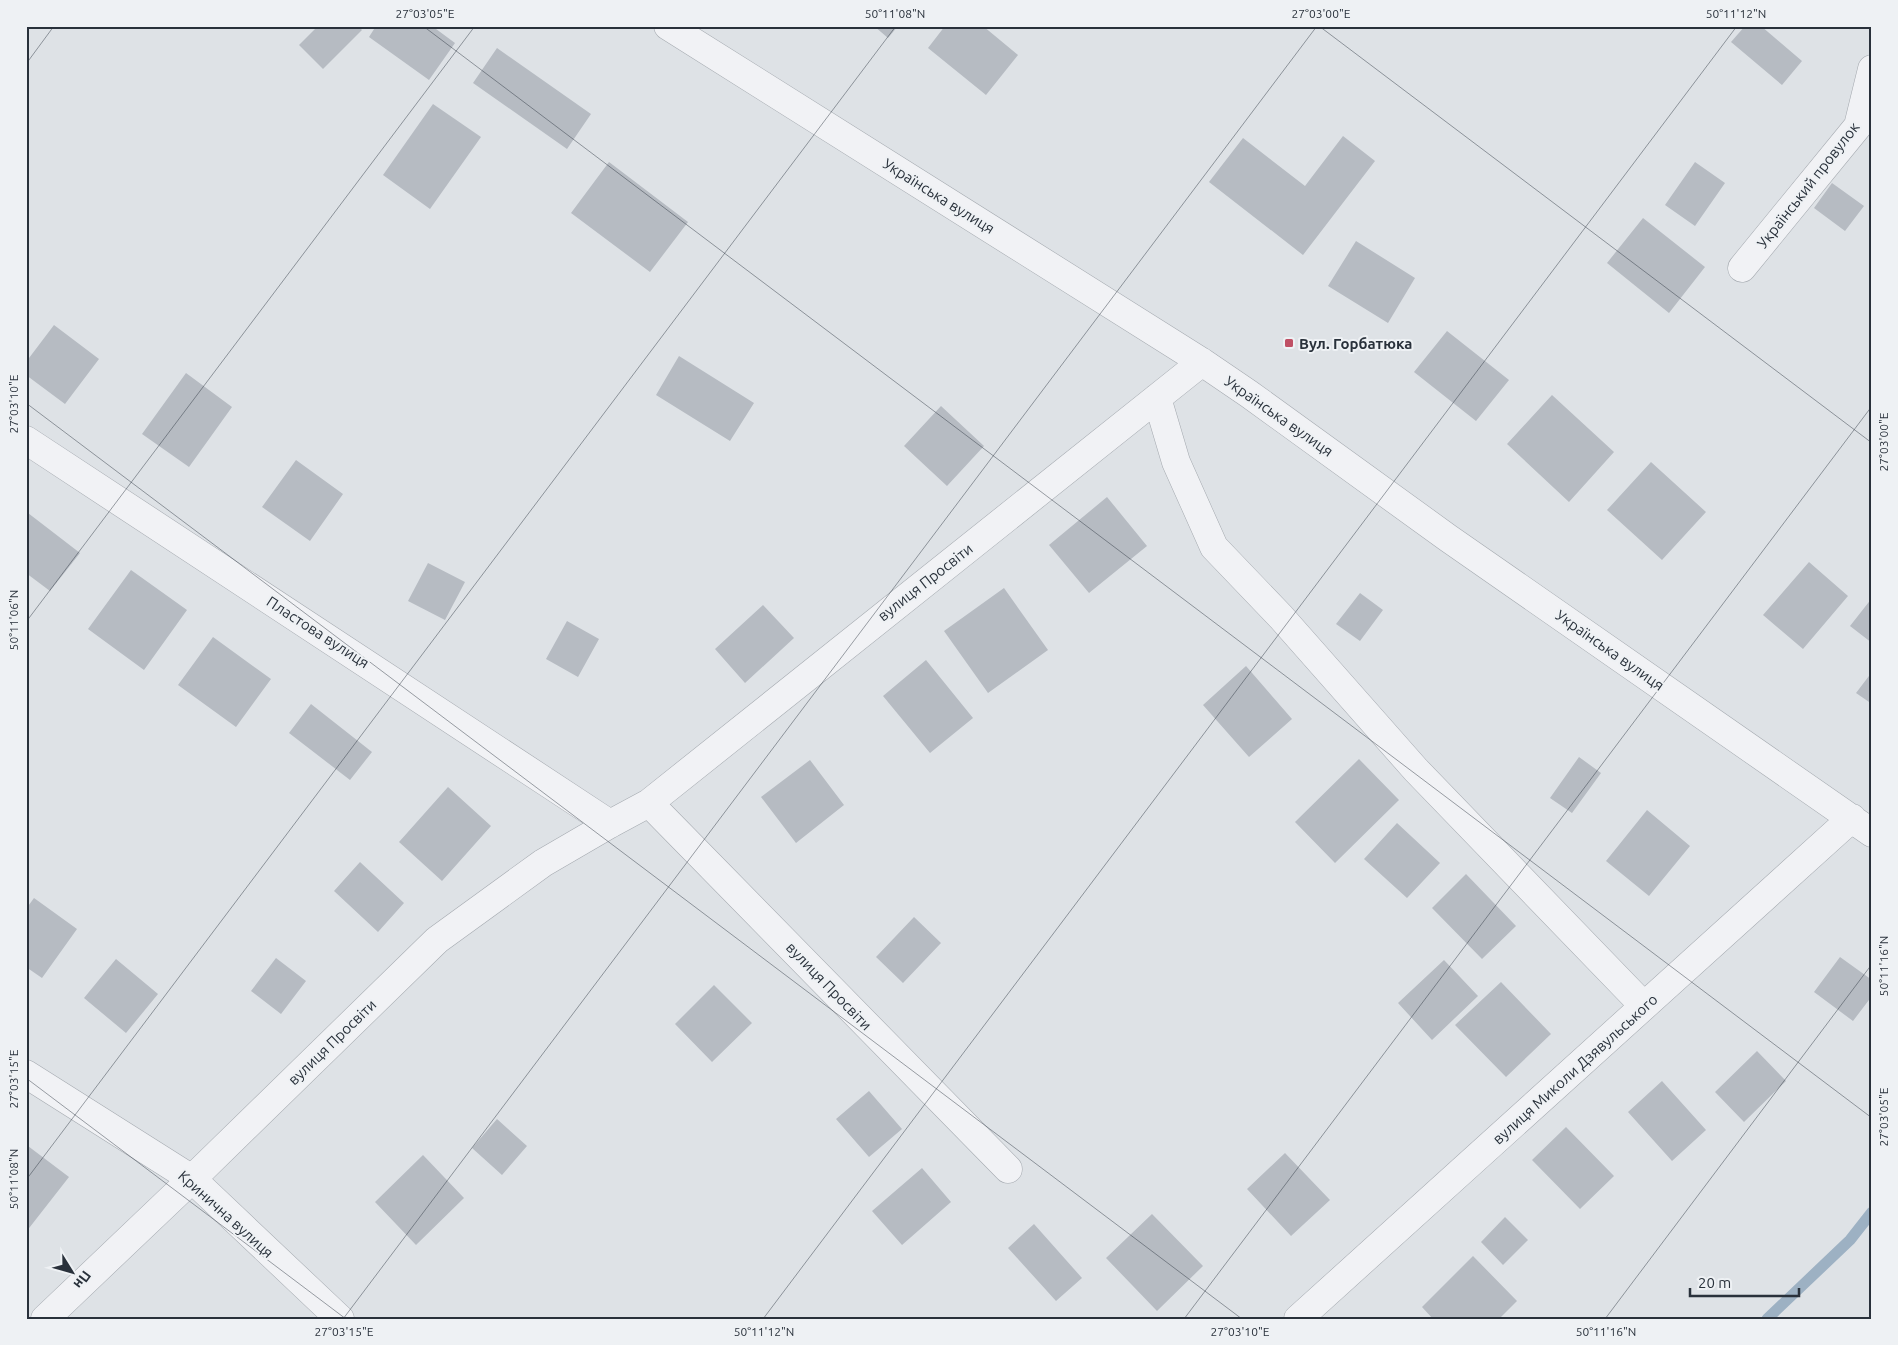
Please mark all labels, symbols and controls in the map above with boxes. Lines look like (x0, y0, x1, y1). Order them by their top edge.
text: 27°03'05"E (396, 7, 455, 20)
text: 50°11'08"N (865, 7, 925, 20)
text: 27°03'00"E (1292, 7, 1351, 20)
text: 50°11'12"N (1706, 7, 1766, 20)
street label: Український провулок (1754, 118, 1863, 251)
street label: Українська вулиця (880, 155, 998, 237)
place label: Вул. Горбатюка (1299, 335, 1412, 352)
marker: Вул. Горбатюка (1283, 337, 1295, 349)
street label: Українська вулиця (1222, 372, 1336, 460)
text: 27°03'10"E (7, 374, 20, 433)
text: 27°03'00"E (1877, 412, 1890, 471)
street label: вулиця Просвіти (874, 540, 976, 624)
text: 50°11'06"N (7, 590, 20, 650)
street label: Пластова вулиця (264, 593, 372, 671)
street label: Українська вулиця (1553, 606, 1667, 694)
text: 50°11'16"N (1877, 936, 1890, 996)
street label: вулиця Просвіти (783, 939, 875, 1033)
street label: вулиця Миколи Дзявульського (1489, 991, 1661, 1147)
street label: вулиця Просвіти (285, 996, 379, 1088)
text: 27°03'15"E (7, 1049, 20, 1108)
text: 27°03'05"E (1877, 1087, 1890, 1146)
text: 50°11'08"N (7, 1149, 20, 1209)
street label: Кринична вулиця (175, 1167, 277, 1261)
north arrow (48, 1248, 98, 1298)
scale bar (1690, 1265, 1799, 1297)
text: Пн (70, 1268, 94, 1292)
text: 20 m (1698, 1274, 1731, 1291)
text: 27°03'15"E (315, 1325, 374, 1338)
text: 50°11'12"N (734, 1325, 794, 1338)
text: 27°03'10"E (1211, 1325, 1270, 1338)
text: 50°11'16"N (1576, 1325, 1636, 1338)

